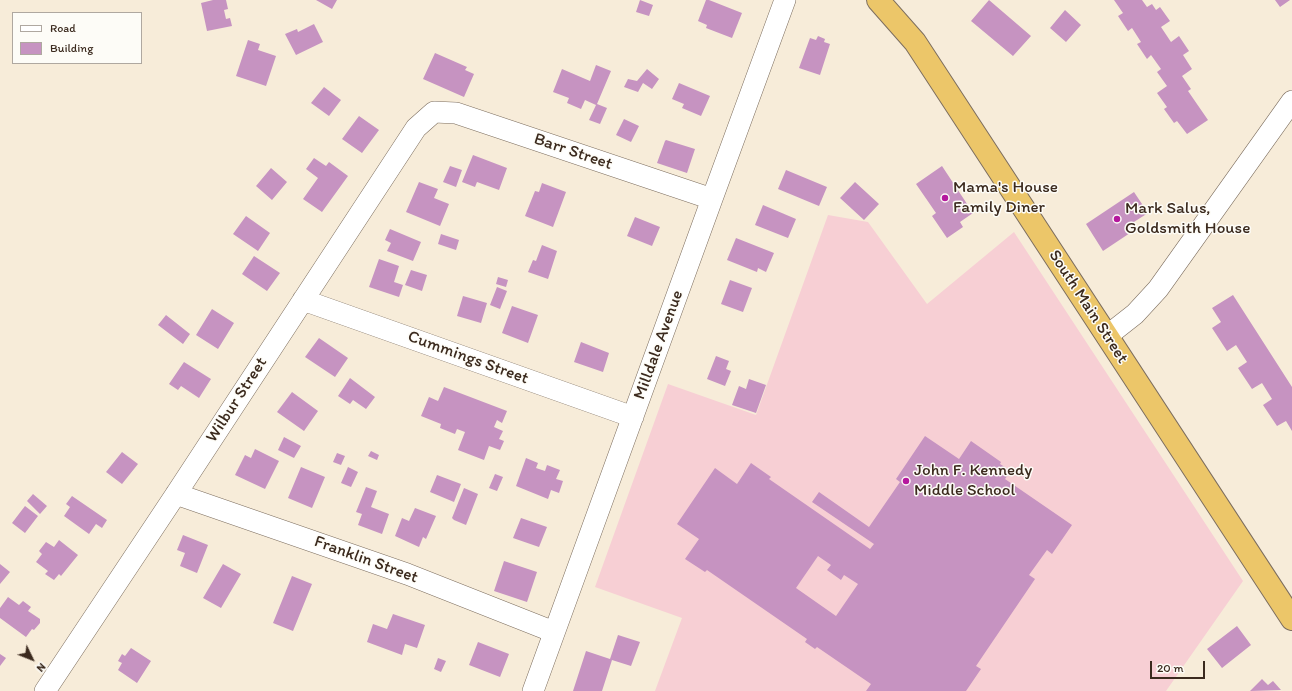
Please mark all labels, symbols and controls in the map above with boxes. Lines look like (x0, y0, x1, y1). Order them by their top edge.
legend (12, 12, 142, 64)
text: Road (50, 21, 76, 35)
text: Building (50, 41, 93, 55)
street label: Barr Street (531, 129, 615, 175)
place label: Mama's House Family Diner (953, 178, 1058, 218)
marker: Mama's House Family Diner (940, 193, 950, 203)
place label: Mark Salus, Goldsmith House (1125, 199, 1250, 239)
marker: Mark Salus, Goldsmith House (1112, 214, 1122, 224)
street label: South Main Street (1044, 246, 1132, 368)
street label: Milldale Avenue (630, 288, 688, 402)
street label: Cummings Street (405, 327, 531, 389)
street label: Wilbur Street (202, 354, 272, 446)
place label: John F. Kennedy Middle School (914, 461, 1032, 501)
marker: John F. Kennedy Middle School (901, 476, 911, 486)
street label: Franklin Street (311, 532, 421, 588)
north arrow (12, 639, 52, 679)
scale bar (1152, 653, 1207, 679)
text: N (34, 660, 48, 675)
text: 20 m (1157, 661, 1184, 675)

